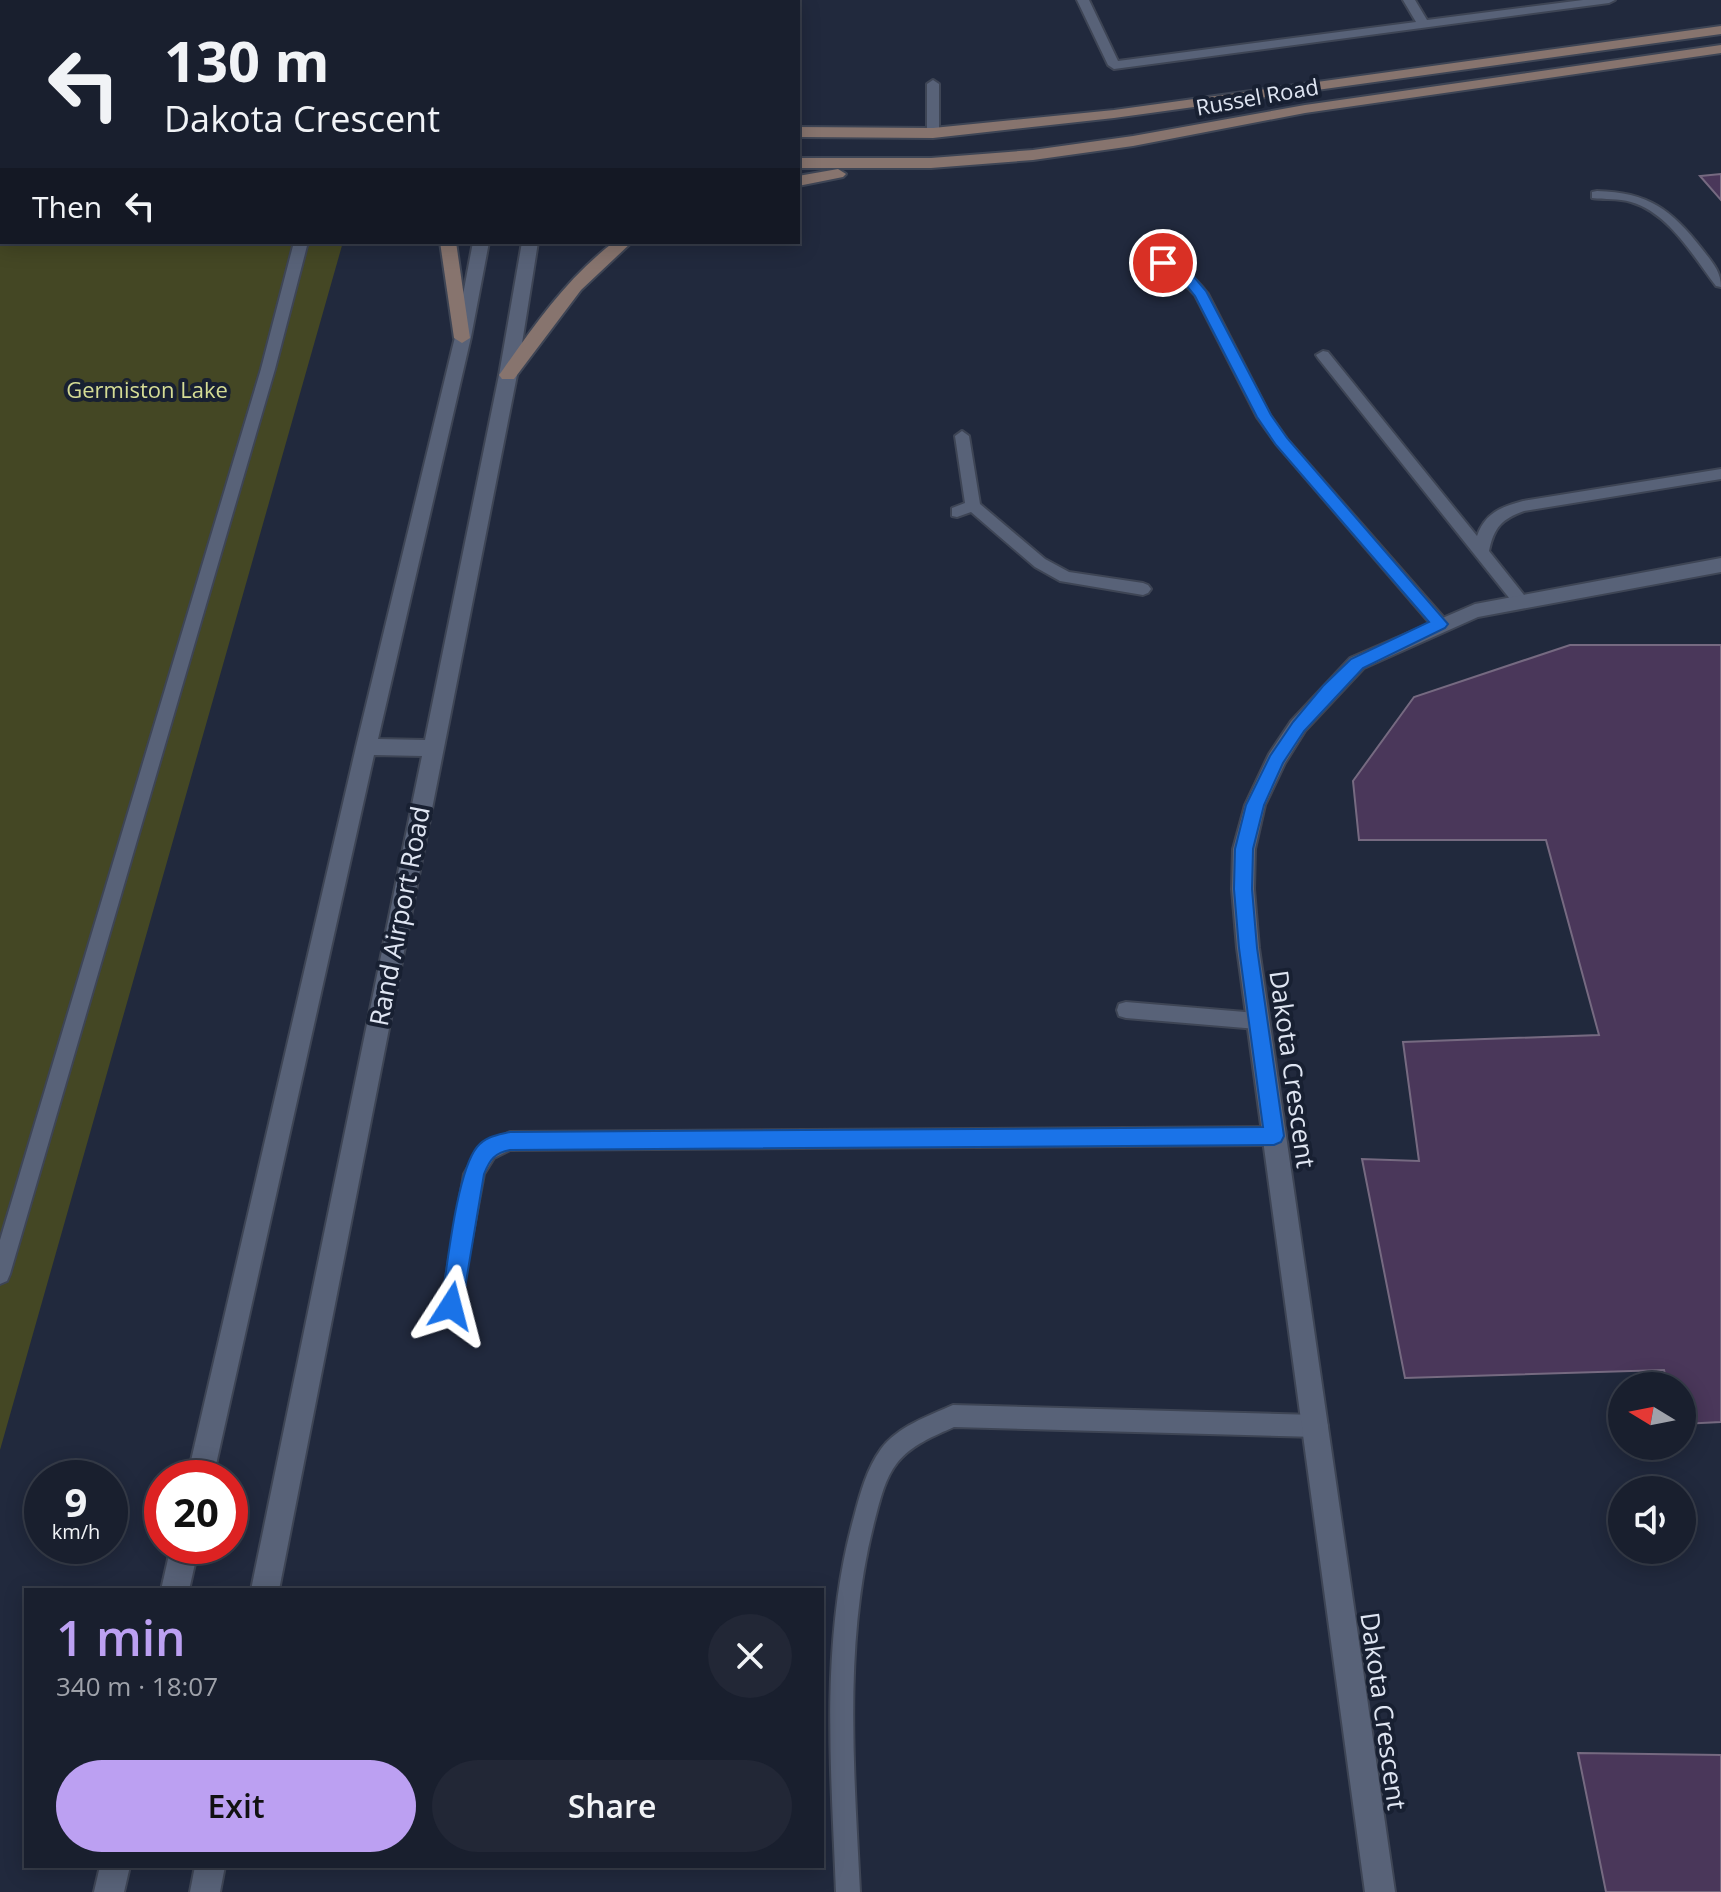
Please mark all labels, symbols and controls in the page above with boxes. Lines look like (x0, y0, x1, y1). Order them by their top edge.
text: 130 m (164, 22, 330, 98)
icon: left (32, 32, 136, 136)
street label: Russel Road (1193, 70, 1321, 122)
text: Dakota Crescent (164, 94, 440, 143)
icon: left (118, 184, 162, 228)
text: Then (32, 186, 102, 227)
pin (1129, 229, 1197, 297)
icon: arrive (1141, 241, 1185, 285)
park label: Germiston Lake (66, 374, 228, 404)
street label: Rand Airport Road (360, 803, 438, 1029)
street label: Dakota Crescent (1261, 968, 1325, 1170)
position arrow (409, 1264, 493, 1348)
north arrow (1608, 1372, 1696, 1460)
map controls (1608, 1372, 1696, 1564)
speed limit sign: 20 (144, 1460, 248, 1564)
text: 9 (65, 1474, 87, 1529)
button: sound (1608, 1476, 1696, 1564)
text: km/h (52, 1518, 100, 1545)
text: 1 min (56, 1605, 186, 1670)
street label: Dakota Crescent (1352, 1610, 1416, 1812)
button: close (708, 1614, 792, 1698)
text: 340 m · 18:07 (56, 1668, 218, 1704)
button: Exit (56, 1760, 416, 1852)
button: Share (432, 1760, 792, 1852)

